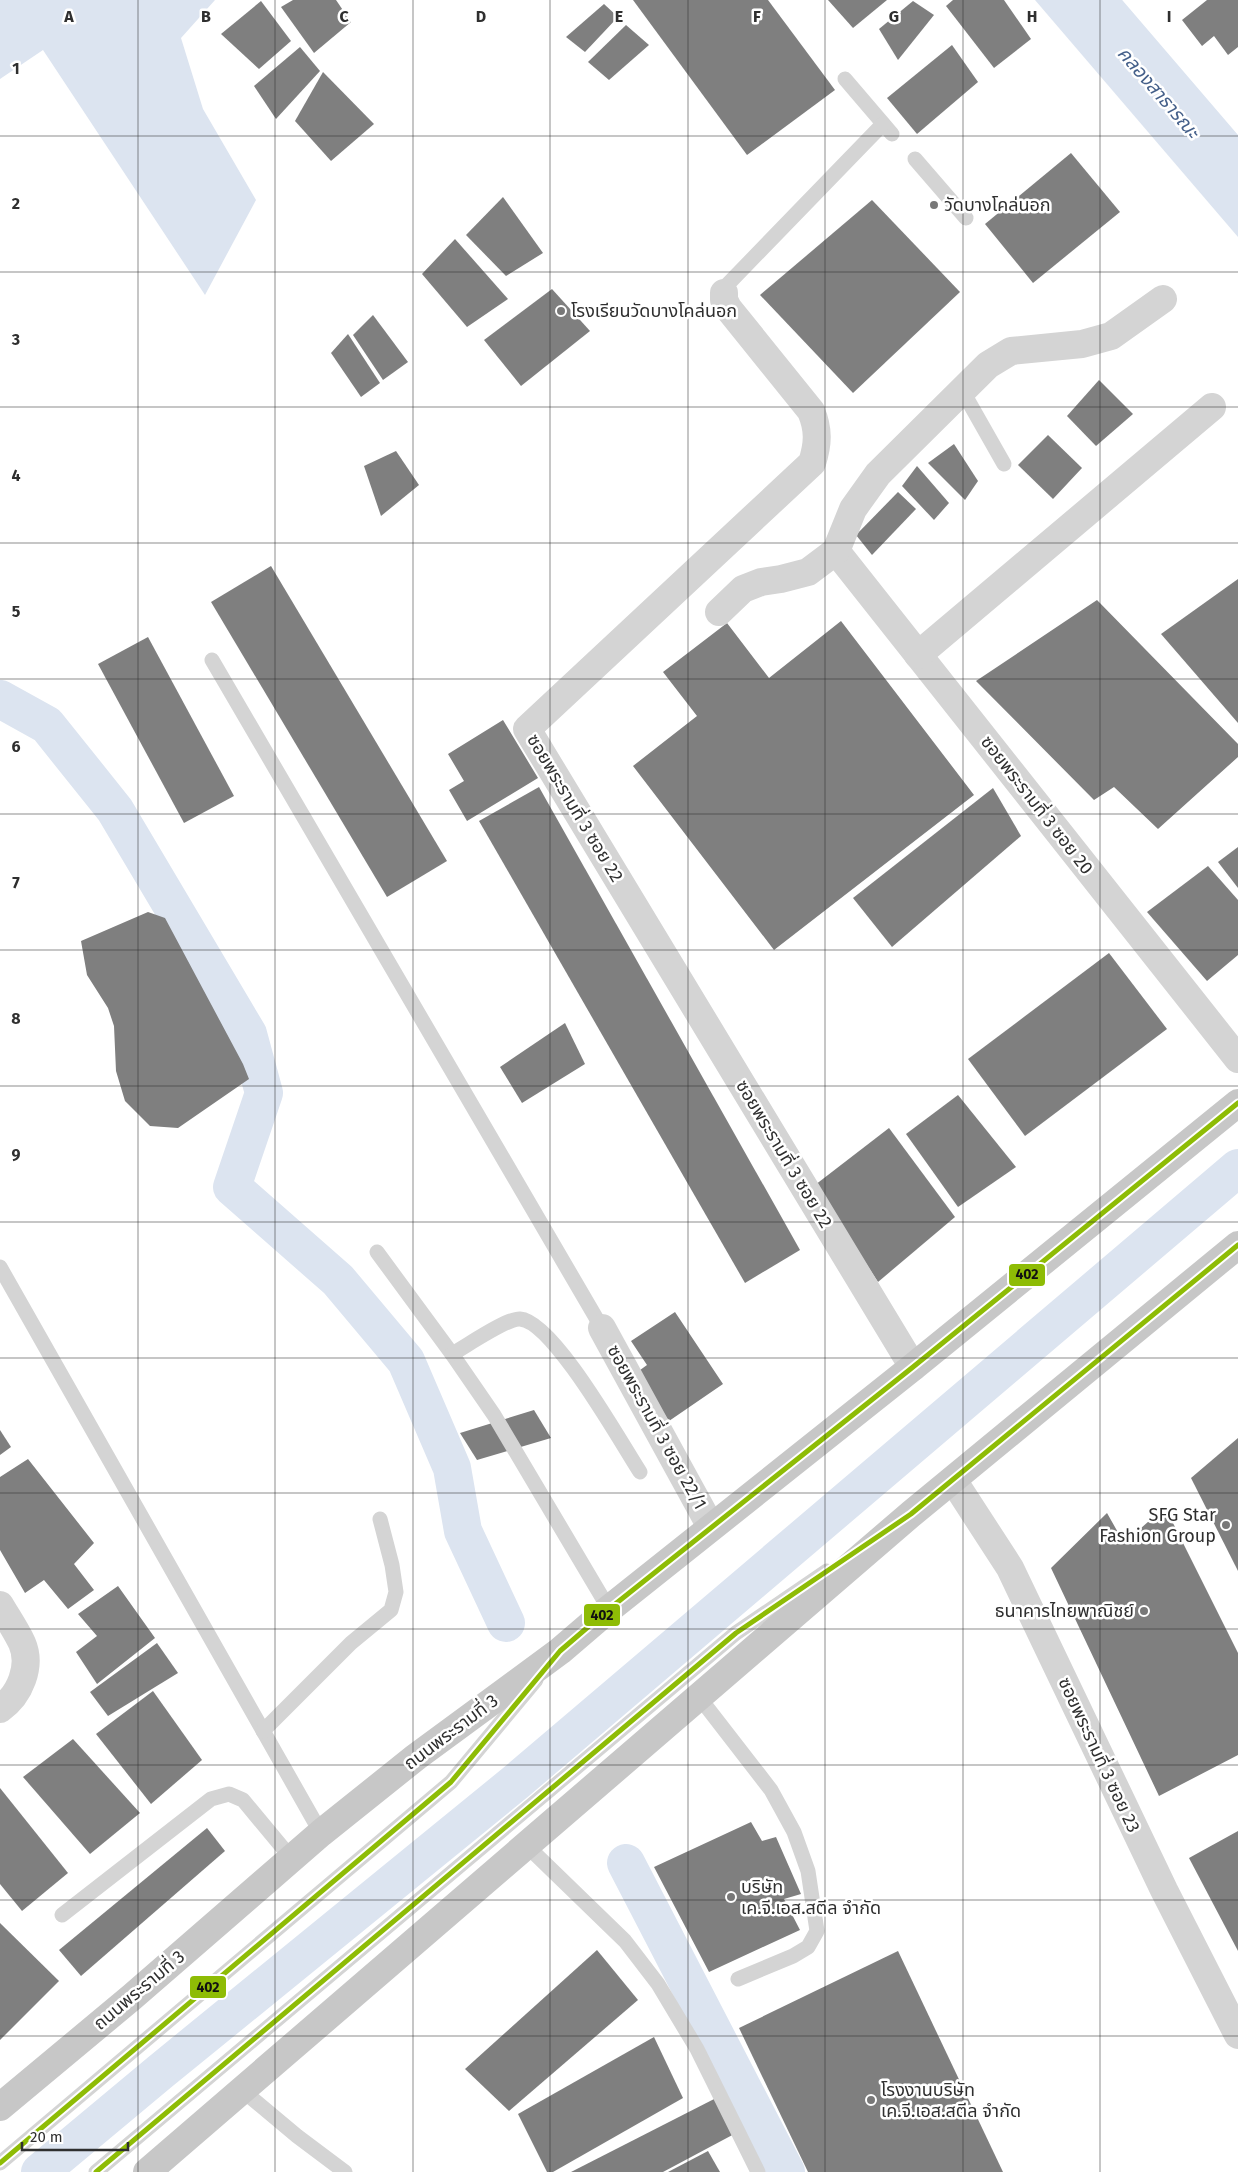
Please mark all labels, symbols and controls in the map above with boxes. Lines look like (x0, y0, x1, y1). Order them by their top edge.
text: A (63, 7, 74, 26)
text: B (201, 7, 211, 26)
text: C (339, 7, 349, 26)
text: D (476, 7, 486, 26)
text: E (615, 7, 623, 26)
text: F (753, 7, 761, 26)
text: G (889, 7, 899, 26)
text: H (1027, 7, 1037, 26)
text: I (1167, 7, 1171, 26)
water label: คลองสาธารณะ (1113, 42, 1205, 144)
text: 1 (12, 59, 20, 78)
text: 2 (12, 194, 20, 213)
place label: วัดบางโคล่นอก (944, 194, 1051, 216)
marker: วัดบางโคล่นอก (928, 199, 940, 211)
place label: โรงเรียนวัดบางโคล่นอก (571, 300, 737, 322)
marker: โรงเรียนวัดบางโคล่นอก (555, 305, 567, 317)
text: 3 (11, 330, 20, 349)
text: 4 (11, 466, 21, 485)
text: 5 (12, 602, 21, 621)
street label: ซอยพระรามที่ 3 ซอย 22 (522, 729, 630, 886)
street label: ซอยพระรามที่ 3 ซอย 20 (976, 730, 1100, 879)
text: 6 (11, 737, 21, 756)
text: 7 (12, 873, 20, 892)
text: 8 (11, 1009, 21, 1028)
street label: ซอยพระรามที่ 3 ซอย 22 (731, 1075, 839, 1232)
text: 9 (12, 1145, 21, 1164)
line badge: 402 (1008, 1263, 1046, 1287)
text: 402 (1015, 1266, 1039, 1283)
street label: ซอยพระรามที่ 3 ซอย 22/1 (603, 1340, 713, 1513)
place label: SFG Star Fashion Group (1099, 1504, 1216, 1547)
marker: SFG Star Fashion Group (1220, 1519, 1232, 1531)
place label: ธนาคารไทยพาณิชย์ (995, 1600, 1134, 1622)
line badge: 402 (583, 1603, 621, 1627)
marker: ธนาคารไทยพาณิชย์ (1138, 1605, 1150, 1617)
text: 402 (590, 1607, 614, 1624)
street label: ซอยพระรามที่ 3 ซอย 23 (1053, 1673, 1146, 1836)
street label: ถนนพระรามที่ 3 (398, 1688, 502, 1775)
place label: บริษัท เค.จี.เอส.สตีล จำกัด (741, 1876, 881, 1919)
marker: บริษัท เค.จี.เอส.สตีล จำกัด (725, 1891, 737, 1903)
street label: ถนนพระรามที่ 3 (88, 1944, 189, 2034)
line badge: 402 (189, 1975, 227, 1999)
text: 402 (196, 1979, 220, 1996)
place label: โรงงานบริษัท เค.จี.เอส.สตีล จำกัด (881, 2079, 1021, 2122)
marker: โรงงานบริษัท เค.จี.เอส.สตีล จำกัด (865, 2094, 877, 2106)
scale bar (22, 2120, 129, 2152)
text: 20 m (30, 2128, 63, 2146)

